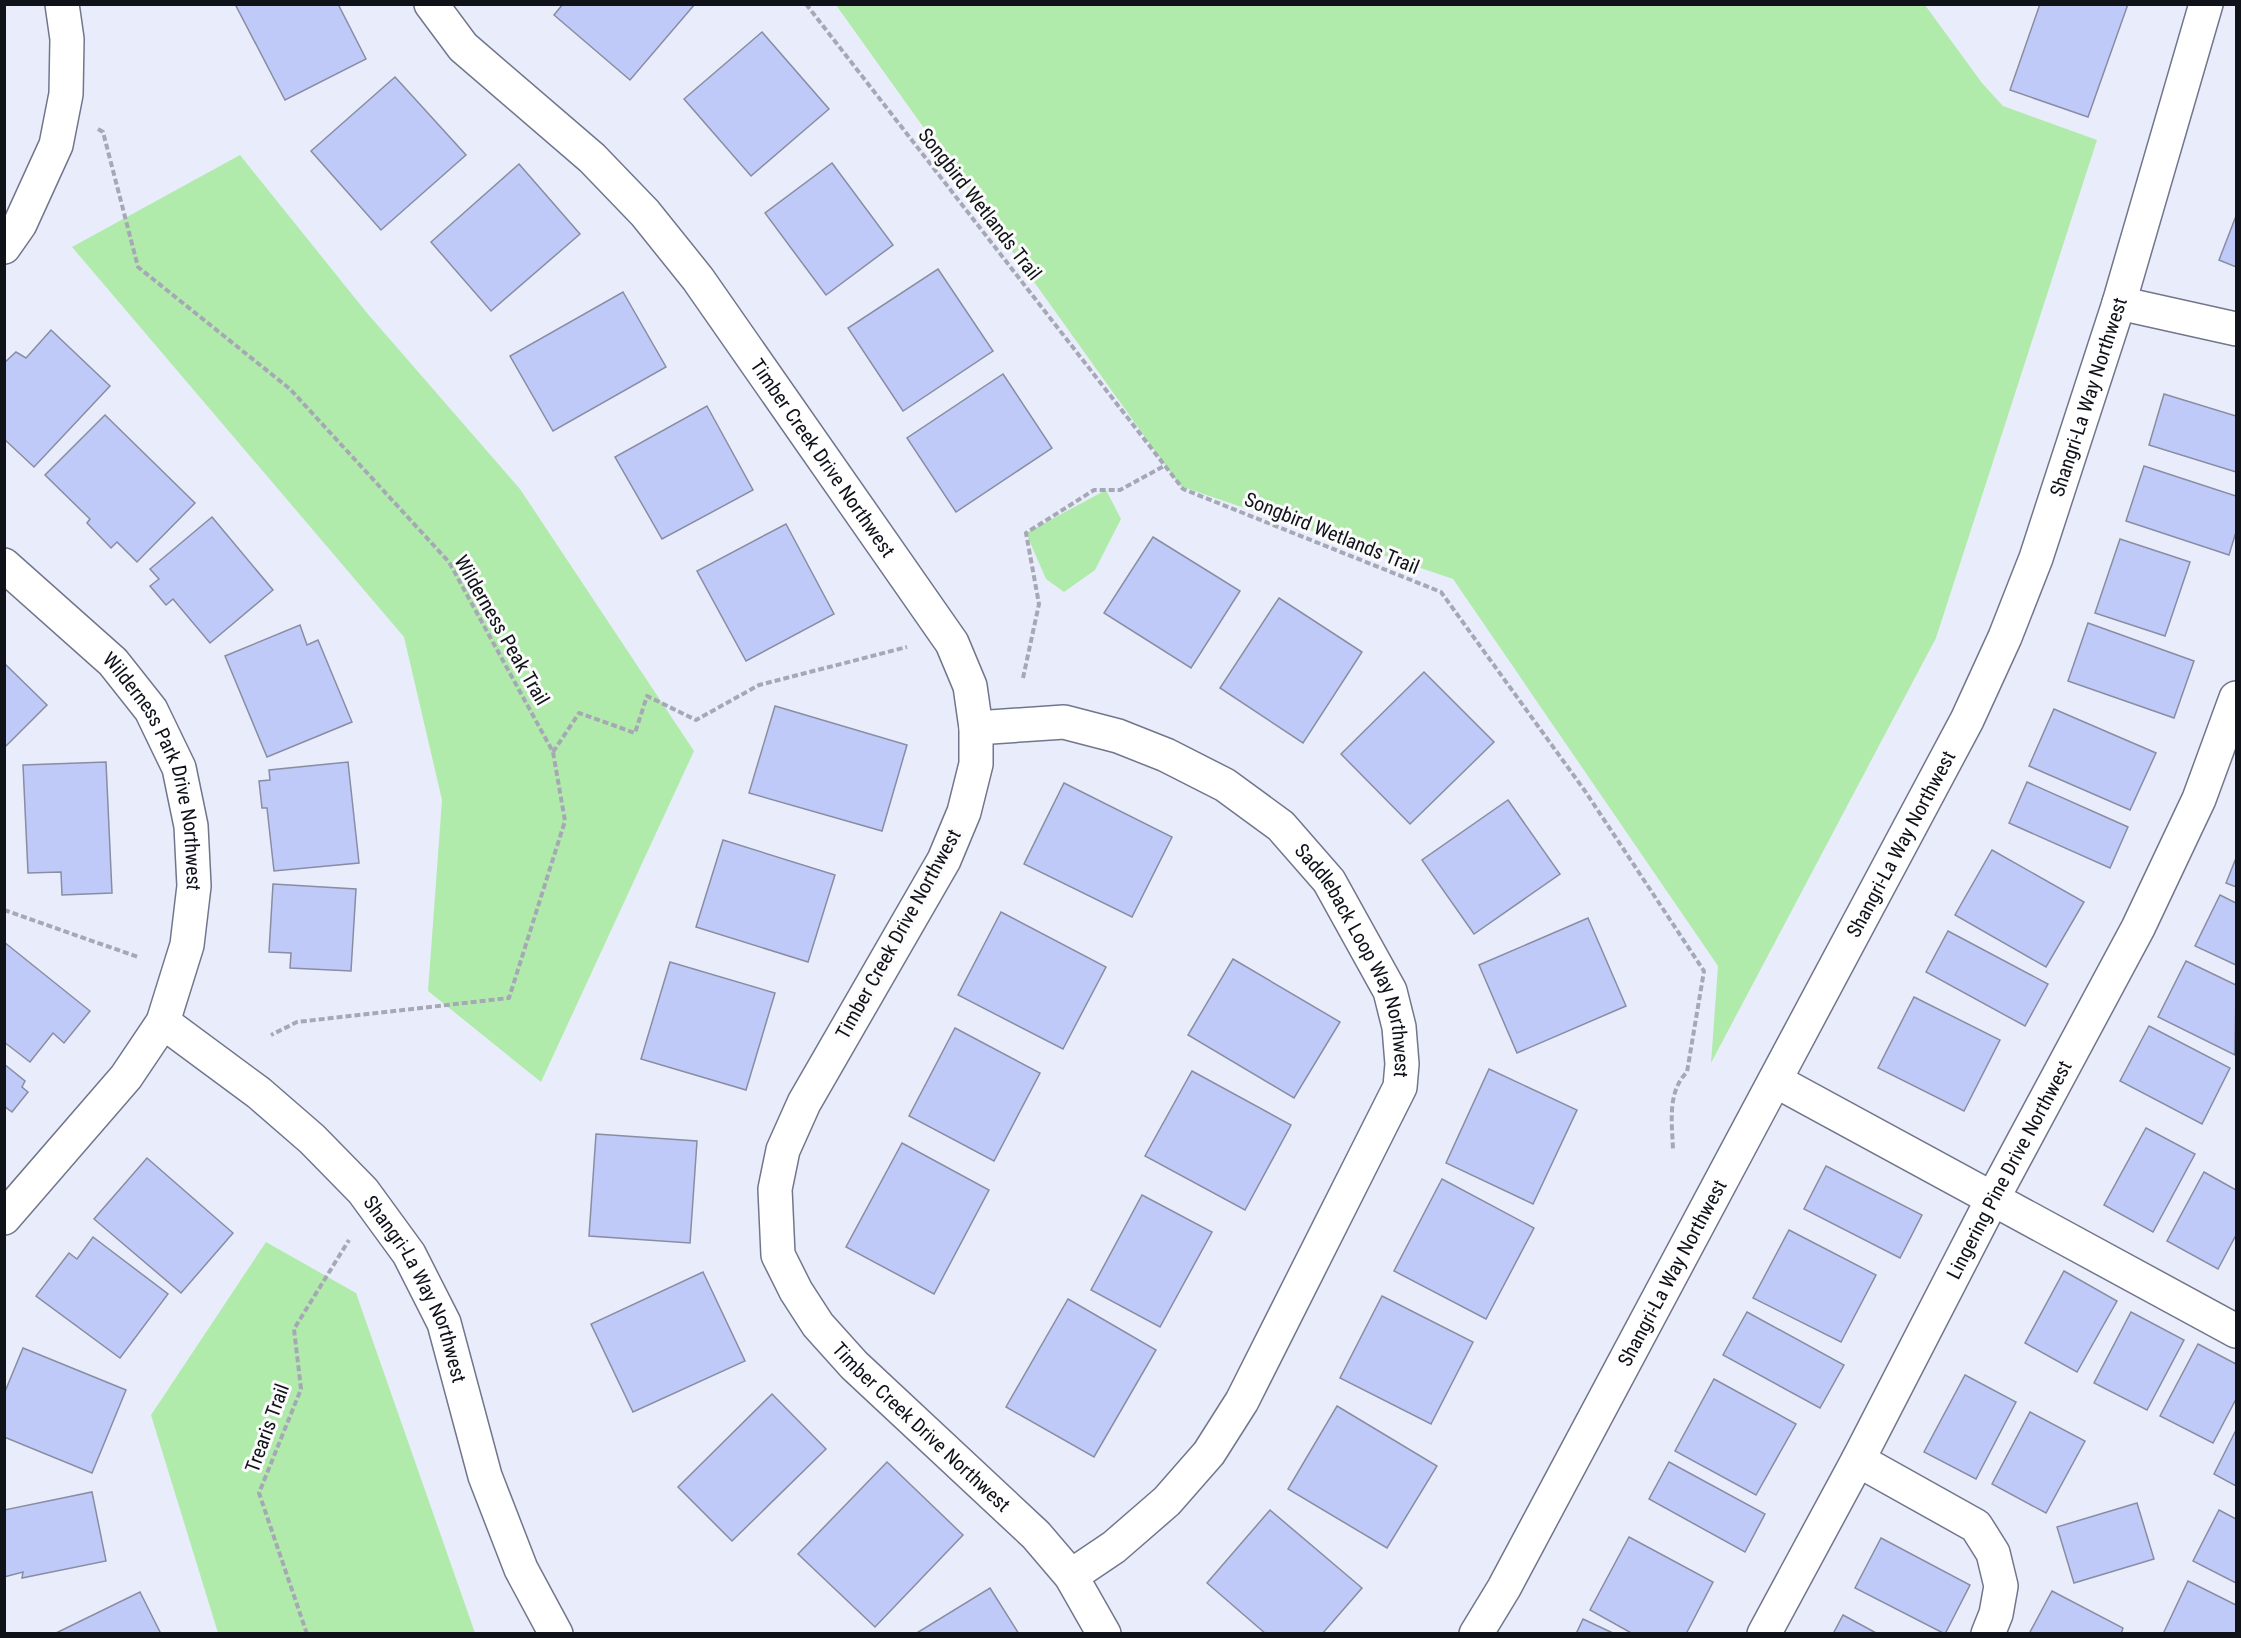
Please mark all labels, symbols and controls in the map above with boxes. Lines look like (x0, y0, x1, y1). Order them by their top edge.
street label: Songbird Wetlands Trail (913, 123, 1047, 285)
street label: Shangri-La Way Northwest (2045, 295, 2132, 500)
street label: Timber Creek Drive Northwest (745, 354, 900, 562)
street label: Songbird Wetlands Trail (1241, 487, 1423, 579)
street label: Wilderness Peak Trail (449, 551, 555, 709)
street label: Wilderness Park Drive Northwest (98, 647, 206, 892)
street label: Shangri-La Way Northwest (1841, 747, 1960, 941)
street label: Timber Creek Drive Northwest (830, 825, 966, 1043)
street label: Saddleback Loop Way Northwest (1290, 838, 1414, 1079)
street label: Lingering Pine Drive Northwest (1941, 1056, 2077, 1283)
street label: Shangri-La Way Northwest (1613, 1175, 1732, 1370)
street label: Shangri-La Way Northwest (358, 1191, 471, 1385)
street label: Timber Creek Drive Northwest (827, 1337, 1015, 1517)
street label: Trearis Trail (240, 1380, 294, 1476)

